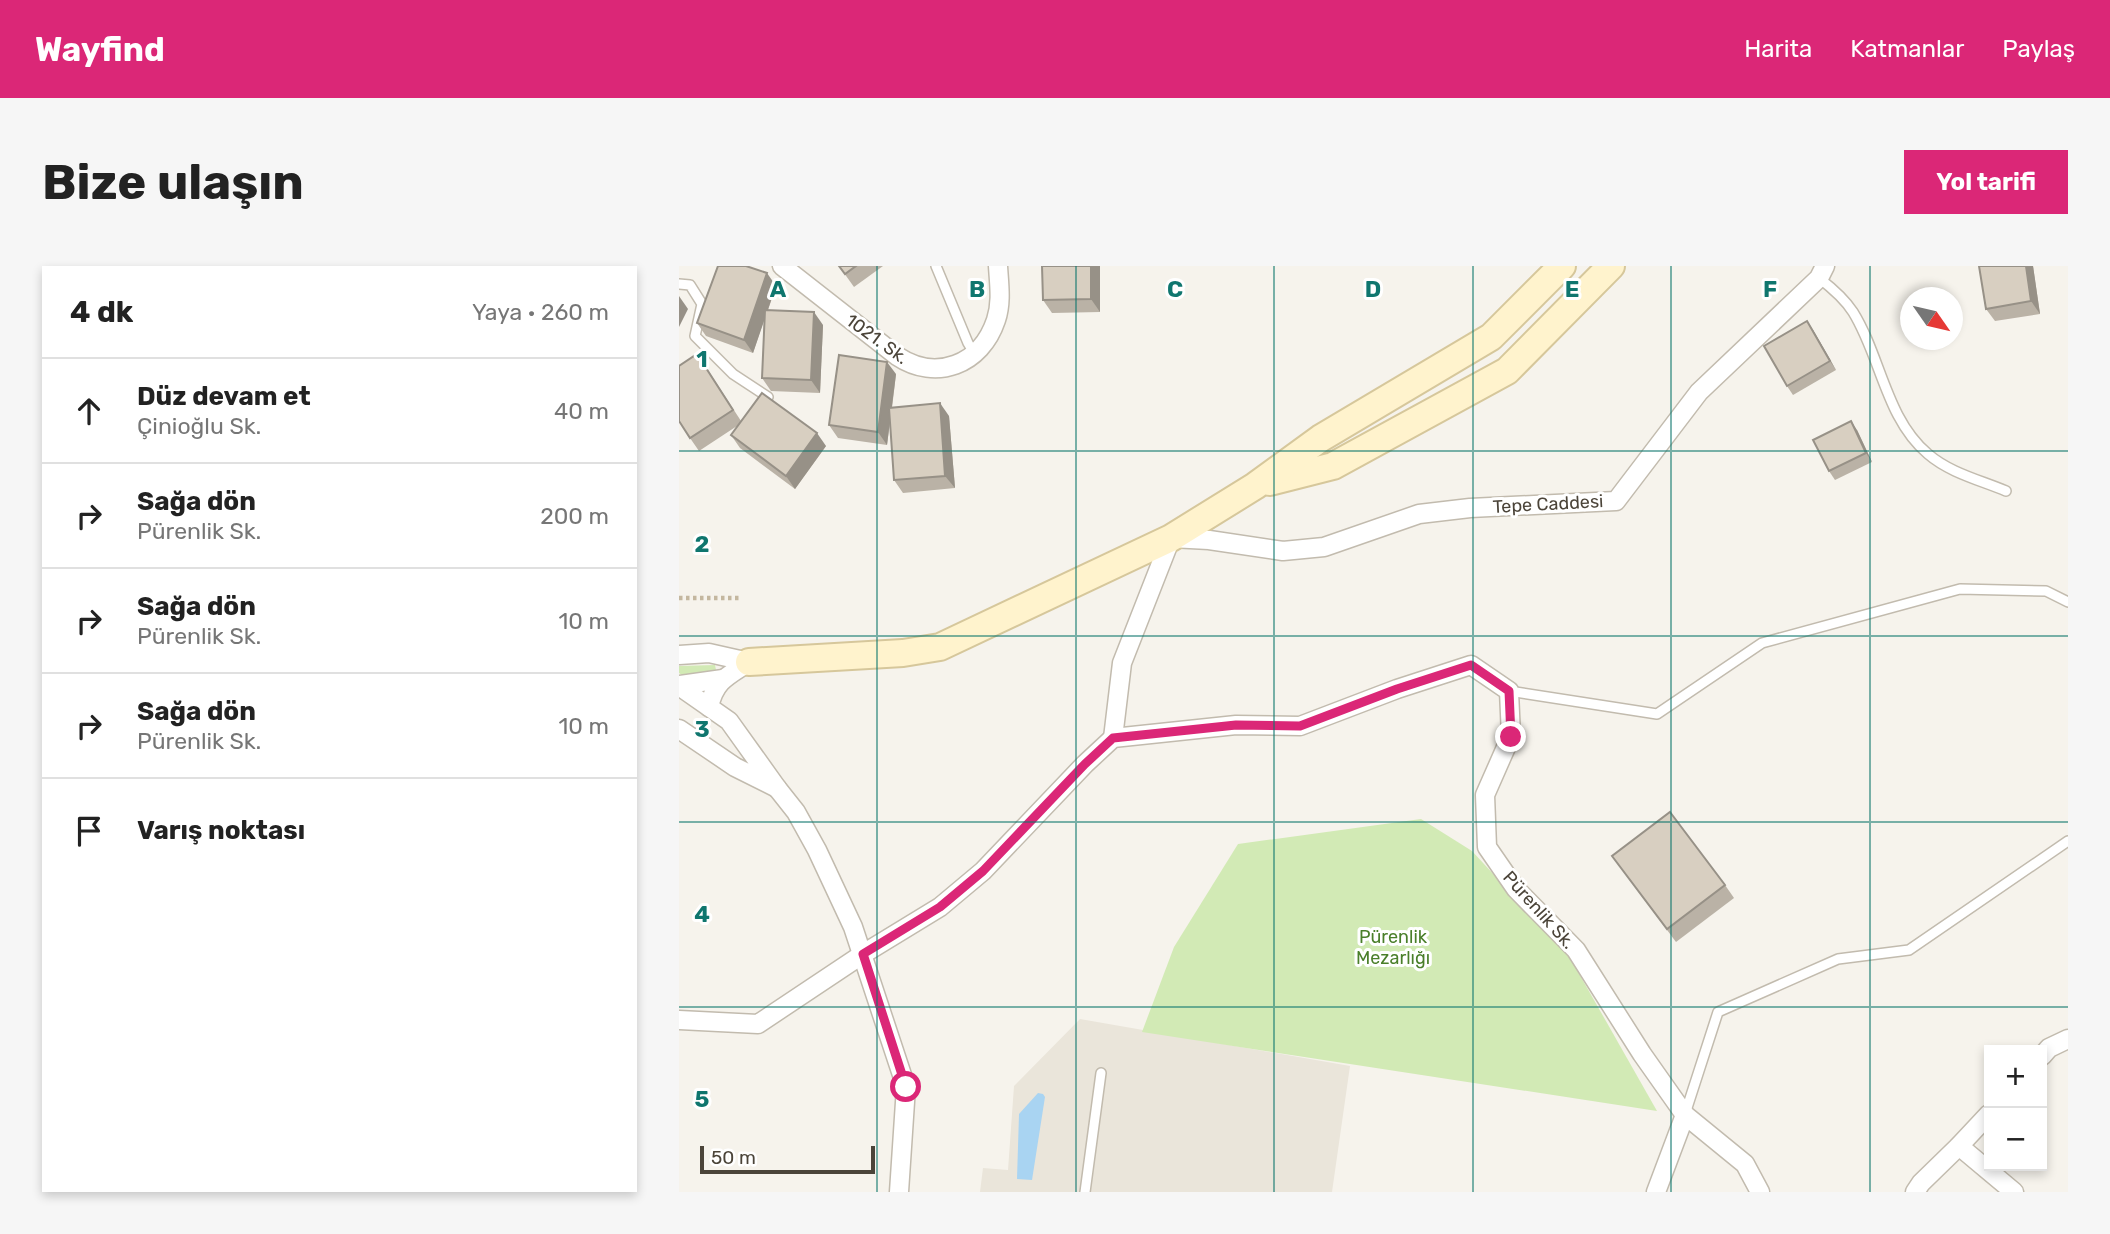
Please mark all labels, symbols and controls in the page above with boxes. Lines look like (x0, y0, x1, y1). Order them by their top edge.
text: Wayfind (35, 30, 165, 69)
text: Harita (1744, 35, 1812, 63)
text: Katmanlar (1850, 35, 1964, 63)
text: Paylaş (2002, 35, 2075, 63)
button: Yol tarifi (1904, 150, 2068, 214)
text: Bize ulaşın (42, 153, 304, 211)
text: A (770, 275, 787, 303)
text: B (969, 275, 985, 303)
text: C (1167, 275, 1183, 303)
text: D (1365, 275, 1381, 303)
text: E (1565, 275, 1579, 303)
text: F (1763, 275, 1777, 303)
north arrow (1900, 287, 1963, 350)
text: 4 dk (70, 294, 133, 330)
text: Yaya · 260 m (472, 298, 609, 326)
street label: 1021. Sk. (842, 309, 912, 369)
text: 1 (696, 345, 708, 373)
text: Düz devam et (137, 381, 311, 412)
icon: ahead (70, 392, 108, 430)
text: 40 m (554, 397, 609, 425)
text: Çinioğlu Sk. (137, 412, 261, 440)
text: Sağa dön (137, 486, 256, 517)
street label: Tepe Caddesi (1492, 490, 1604, 518)
icon: right (70, 497, 108, 535)
text: 200 m (540, 502, 609, 530)
text: Pürenlik Sk. (137, 517, 261, 545)
text: 2 (695, 530, 709, 558)
text: Sağa dön (137, 591, 256, 622)
icon: right (70, 602, 108, 640)
text: 10 m (558, 607, 609, 635)
text: Pürenlik Sk. (137, 622, 261, 650)
text: Sağa dön (137, 696, 256, 727)
icon: right (70, 707, 108, 745)
text: 10 m (558, 712, 609, 740)
text: 3 (694, 715, 710, 743)
route end (1495, 721, 1526, 752)
text: Pürenlik Sk. (137, 727, 261, 755)
icon: arrive (70, 812, 108, 850)
text: Varış noktası (137, 815, 305, 846)
street label: Pürenlik Sk. (1498, 866, 1580, 954)
text: 4 (694, 900, 710, 928)
park label: Pürenlik Mezarlığı (1356, 926, 1430, 969)
map controls (1984, 1045, 2047, 1171)
button: + (1984, 1045, 2047, 1108)
route start (890, 1071, 921, 1102)
text: 5 (695, 1085, 710, 1113)
button: − (1984, 1108, 2047, 1171)
scale bar (700, 1143, 875, 1175)
text: 50 m (711, 1146, 756, 1169)

